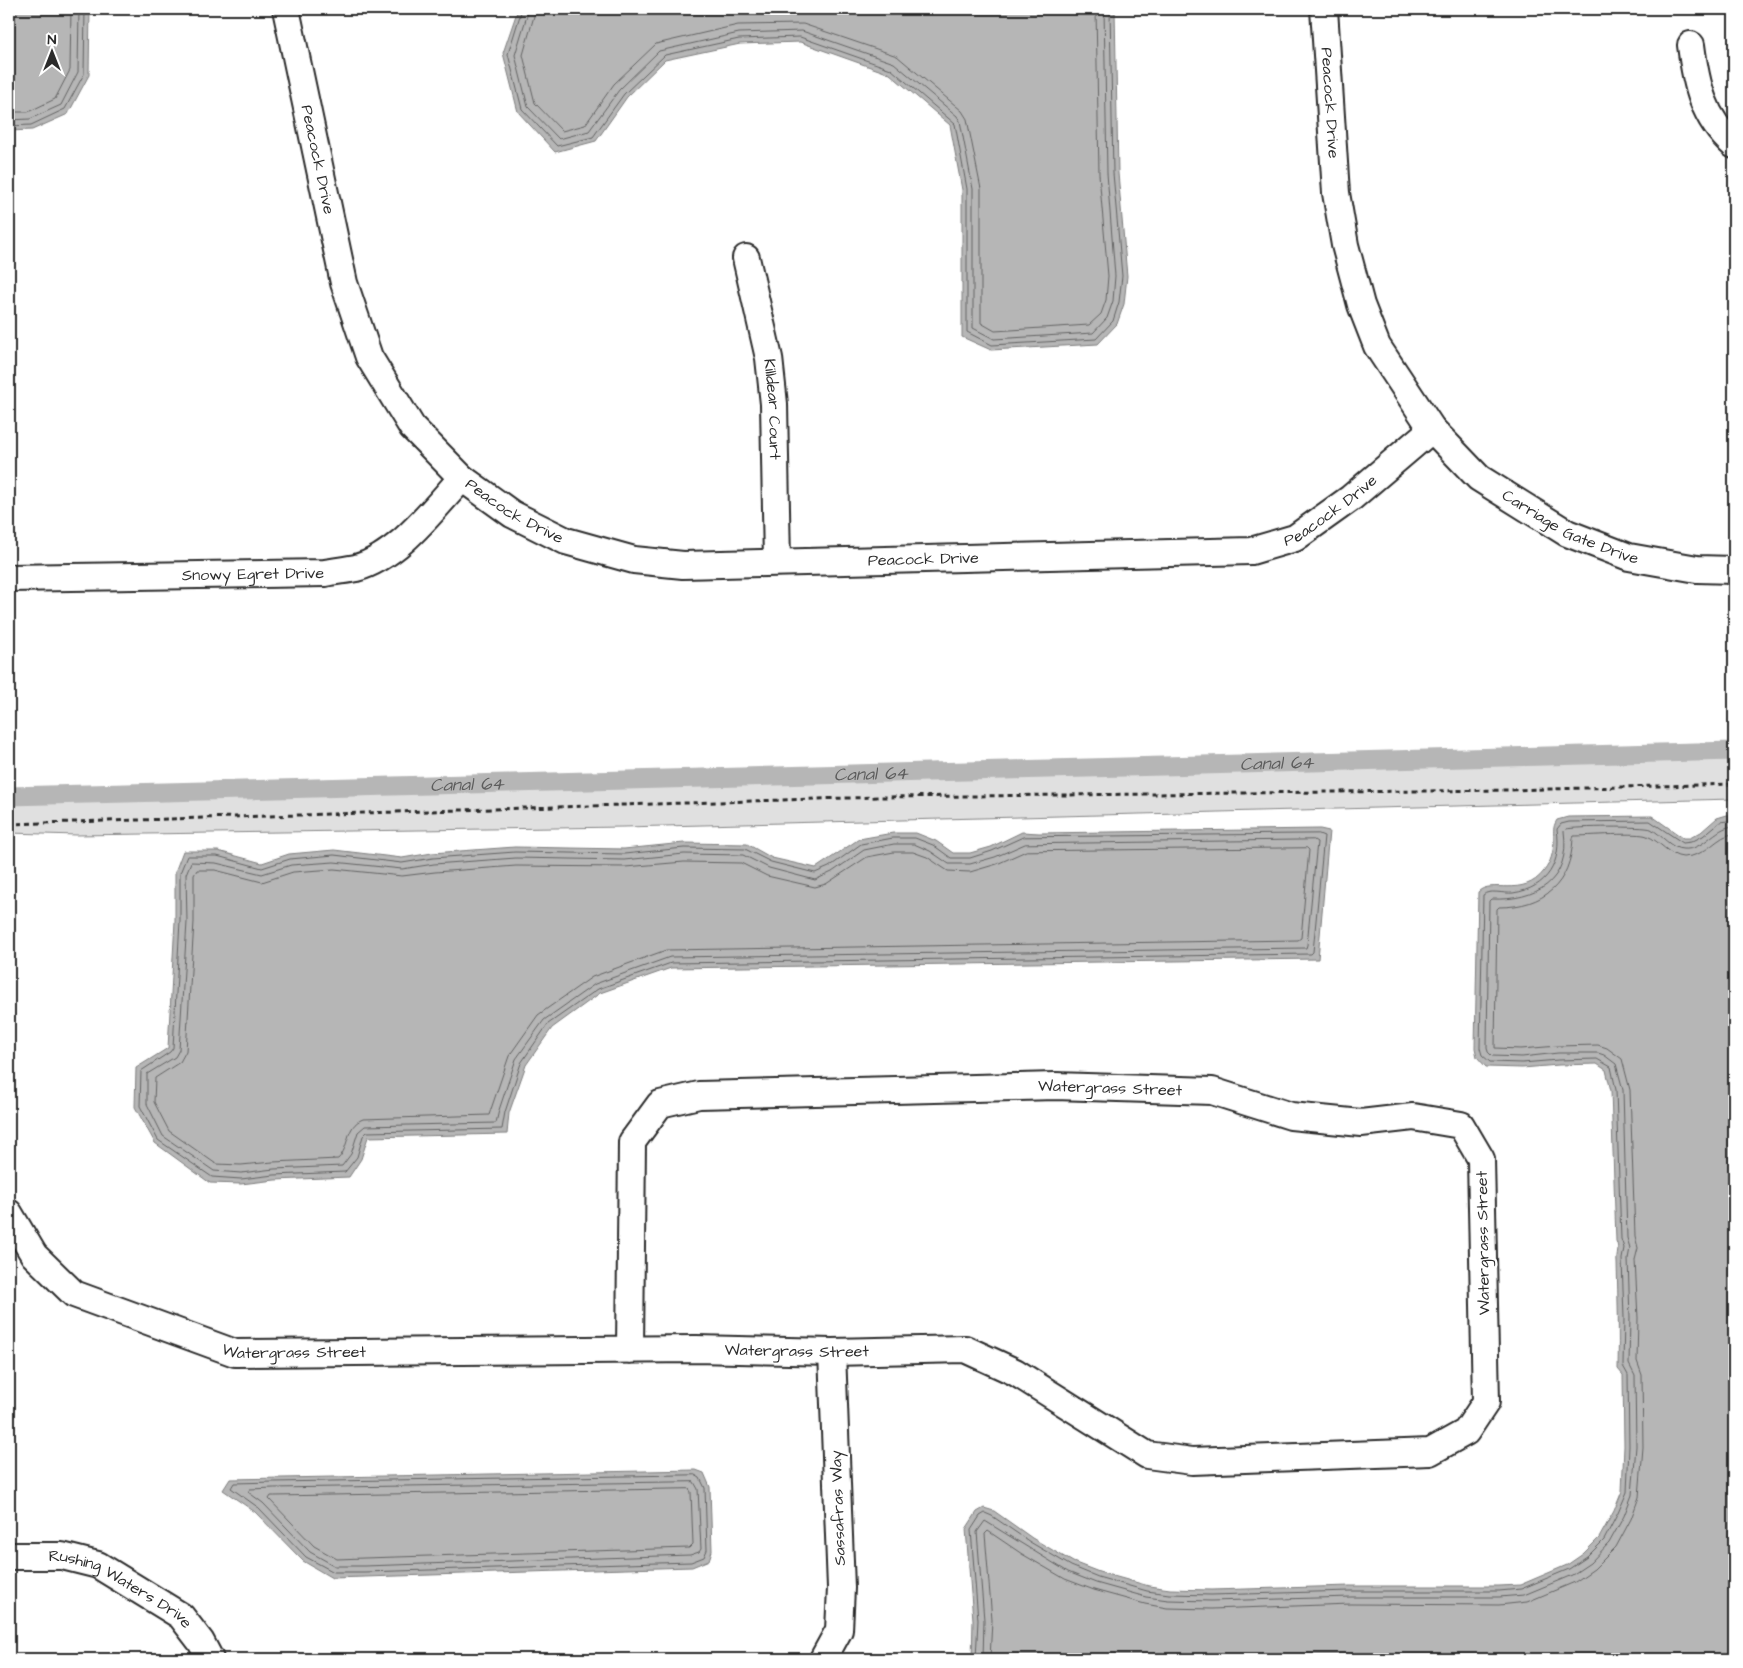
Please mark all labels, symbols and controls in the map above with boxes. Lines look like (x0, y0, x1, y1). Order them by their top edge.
north arrow (28, 28, 78, 78)
text: N (48, 30, 57, 50)
street label: Peacock Drive (1316, 47, 1345, 159)
street label: Peacock Drive (296, 103, 340, 217)
street label: Killdear Court (758, 358, 786, 460)
street label: Peacock Drive (1281, 469, 1382, 552)
street label: Peacock Drive (461, 473, 567, 549)
street label: Carriage Gate Drive (1498, 484, 1640, 569)
street label: Peacock Drive (868, 547, 979, 571)
street label: Snowy Egret Drive (182, 562, 325, 587)
water label: Canal 64 (1239, 749, 1315, 776)
water label: Canal 64 (834, 760, 910, 787)
water label: Canal 64 (430, 771, 506, 798)
street label: Watergrass Street (1038, 1074, 1183, 1103)
street label: Watergrass Street (1471, 1170, 1496, 1315)
street label: Watergrass Street (219, 1338, 367, 1365)
street label: Watergrass Street (724, 1339, 870, 1363)
street label: Sassafras Way (825, 1450, 852, 1566)
street label: Rushing Waters Drive (49, 1545, 198, 1633)

